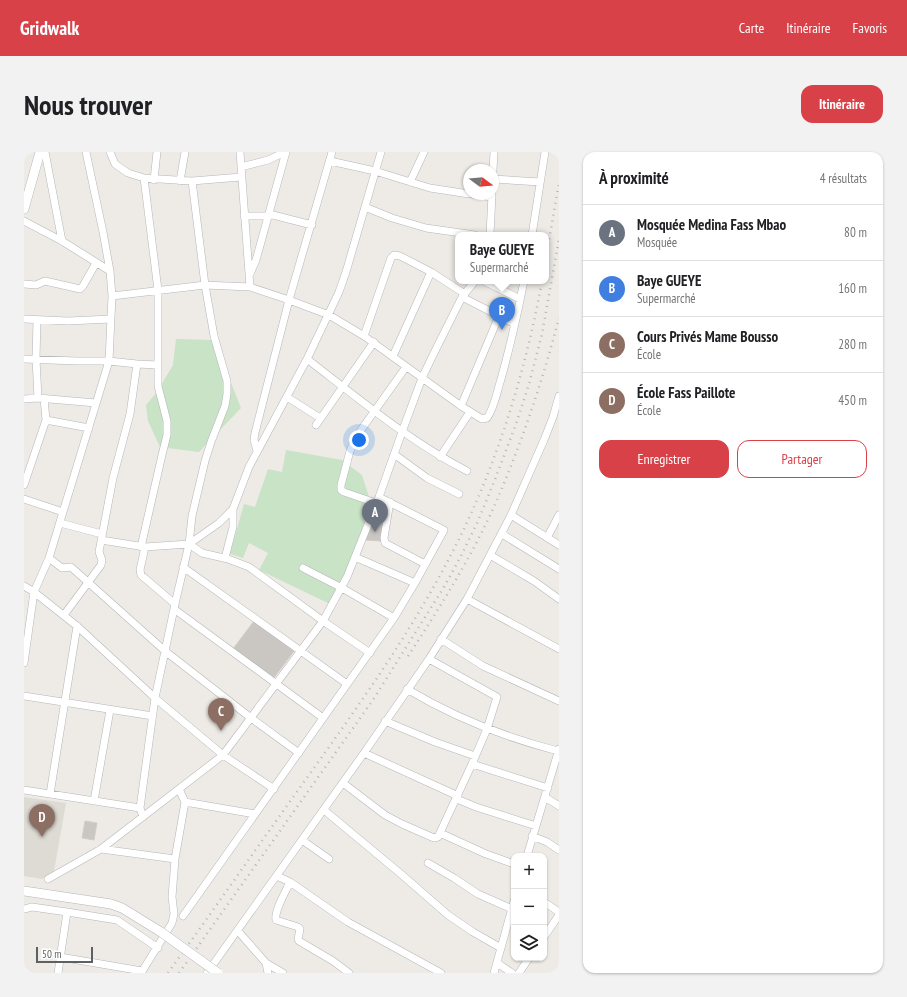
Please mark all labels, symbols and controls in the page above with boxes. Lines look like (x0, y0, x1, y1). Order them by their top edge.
text: Gridwalk (20, 16, 79, 40)
text: Carte (739, 19, 764, 37)
text: Itinéraire (786, 19, 831, 37)
text: Favoris (853, 19, 887, 37)
button: Itinéraire (801, 85, 883, 123)
text: Nous trouver (24, 86, 152, 123)
north arrow (463, 164, 499, 200)
text: À proximité (599, 167, 669, 189)
text: 4 résultats (820, 170, 867, 187)
text: Mosquée Medina Fass Mbao (637, 215, 786, 234)
text: A (609, 224, 615, 241)
text: 80 m (844, 224, 867, 241)
popup (455, 232, 549, 284)
text: Mosquée (637, 234, 677, 251)
text: Baye GUEYE (470, 240, 534, 259)
text: Supermarché (470, 259, 529, 276)
text: Baye GUEYE (637, 271, 701, 290)
text: B (609, 280, 615, 297)
text: 160 m (838, 280, 867, 297)
text: Supermarché (637, 290, 696, 307)
pin: B (489, 297, 515, 330)
text: Cours Privés Mame Bousso (637, 327, 778, 346)
text: C (609, 336, 615, 353)
text: 280 m (838, 336, 867, 353)
text: École (637, 346, 661, 363)
text: École Fass Paillote (637, 383, 736, 402)
text: D (609, 392, 615, 409)
text: 450 m (838, 392, 867, 409)
text: École (637, 402, 661, 419)
your location (349, 430, 369, 450)
button: Enregistrer (599, 440, 729, 478)
button: Partager (737, 440, 867, 478)
pin: A (362, 499, 388, 532)
pin: C (208, 698, 234, 731)
pin: D (29, 804, 55, 837)
map controls (511, 853, 547, 961)
button: + (511, 853, 547, 889)
button: − (511, 889, 547, 925)
button: layers (511, 925, 547, 961)
scale bar (36, 945, 93, 964)
text: 50 m (42, 947, 61, 961)

